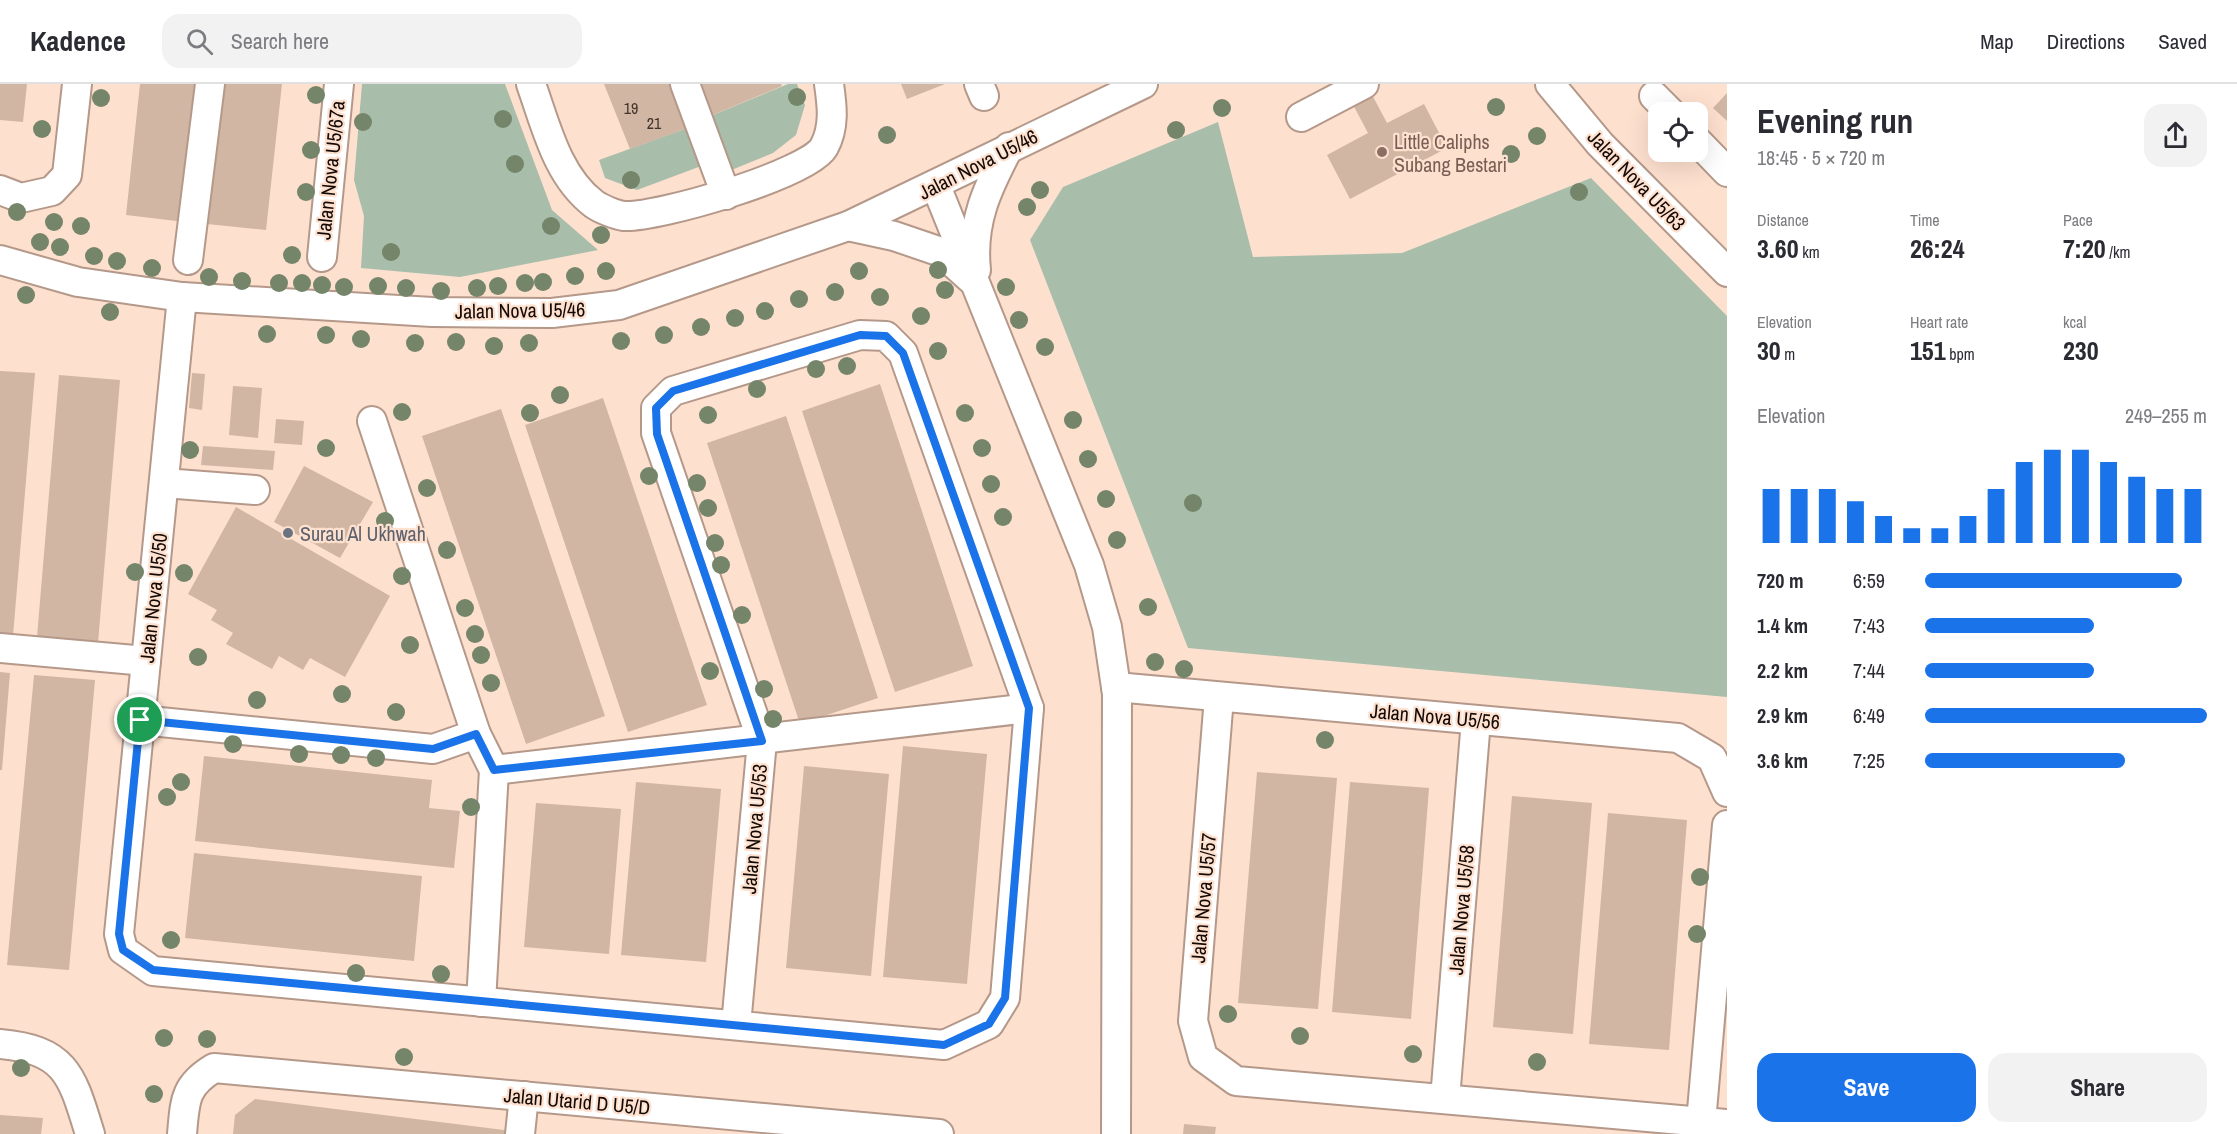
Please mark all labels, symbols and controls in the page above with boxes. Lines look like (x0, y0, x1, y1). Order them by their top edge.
search box (162, 14, 582, 68)
text: Kadence (30, 22, 126, 60)
icon: search (183, 25, 216, 58)
text: Search here (231, 26, 329, 56)
text: Map (1980, 27, 2014, 56)
text: Directions (2047, 27, 2125, 56)
text: Saved (2158, 27, 2207, 56)
house number: 19 (624, 97, 638, 119)
street label: Jalan Nova U5/67a (309, 99, 351, 241)
text: Evening run (1757, 99, 1913, 143)
map controls (1648, 102, 1708, 162)
button: locate (1648, 102, 1708, 162)
button: share (2144, 104, 2207, 167)
house number: 21 (647, 112, 662, 134)
street label: Jalan Nova U5/46 (914, 122, 1042, 206)
street label: Jalan Nova U5/63 (1582, 124, 1692, 236)
place label: Little Caliphs Subang Bestari (1394, 128, 1507, 178)
text: 18:45 · 5 × 720 m (1757, 144, 1885, 171)
marker: Little Caliphs Subang Bestari (1375, 145, 1389, 159)
text: Distance (1757, 209, 1809, 231)
text: Time (1910, 209, 1940, 231)
text: Pace (2063, 209, 2093, 231)
text: 3.60 (1757, 231, 1799, 266)
text: 26:24 (1910, 231, 1965, 266)
text: 7:20 (2063, 231, 2106, 266)
text: km (1799, 241, 1820, 263)
text: /km (2106, 241, 2130, 263)
street label: Jalan Nova U5/46 (455, 295, 585, 325)
text: Elevation (1757, 311, 1812, 333)
text: Heart rate (1910, 311, 1968, 333)
text: kcal (2063, 311, 2086, 333)
text: 30 (1757, 333, 1781, 368)
text: 151 (1910, 333, 1946, 368)
text: 230 (2063, 333, 2099, 368)
text: m (1781, 343, 1795, 365)
text: bpm (1946, 343, 1975, 365)
text: Elevation (1757, 402, 1825, 429)
text: 249–255 m (2125, 402, 2207, 429)
place label: Surau Al Ukhwah (300, 520, 426, 547)
marker: Surau Al Ukhwah (281, 526, 295, 540)
street label: Jalan Nova U5/50 (133, 532, 173, 664)
text: 720 m (1757, 567, 1804, 594)
text: 6:59 (1853, 567, 1885, 594)
text: 1.4 km (1757, 612, 1808, 639)
text: 7:43 (1853, 612, 1885, 639)
text: 2.2 km (1757, 657, 1808, 684)
text: 7:44 (1853, 657, 1885, 684)
pin (114, 694, 165, 745)
street label: Jalan Nova U5/56 (1369, 697, 1501, 735)
text: 2.9 km (1757, 702, 1808, 729)
text: 6:49 (1853, 702, 1885, 729)
icon: arrive (123, 703, 156, 736)
text: 3.6 km (1757, 747, 1808, 774)
text: 7:25 (1853, 747, 1885, 774)
street label: Jalan Nova U5/53 (735, 763, 773, 895)
street label: Jalan Nova U5/57 (1184, 832, 1222, 964)
street label: Jalan Nova U5/58 (1442, 844, 1480, 976)
button: Save (1757, 1053, 1976, 1122)
button: Share (1988, 1053, 2207, 1122)
street label: Jalan Utarid D U5/D (503, 1081, 651, 1121)

